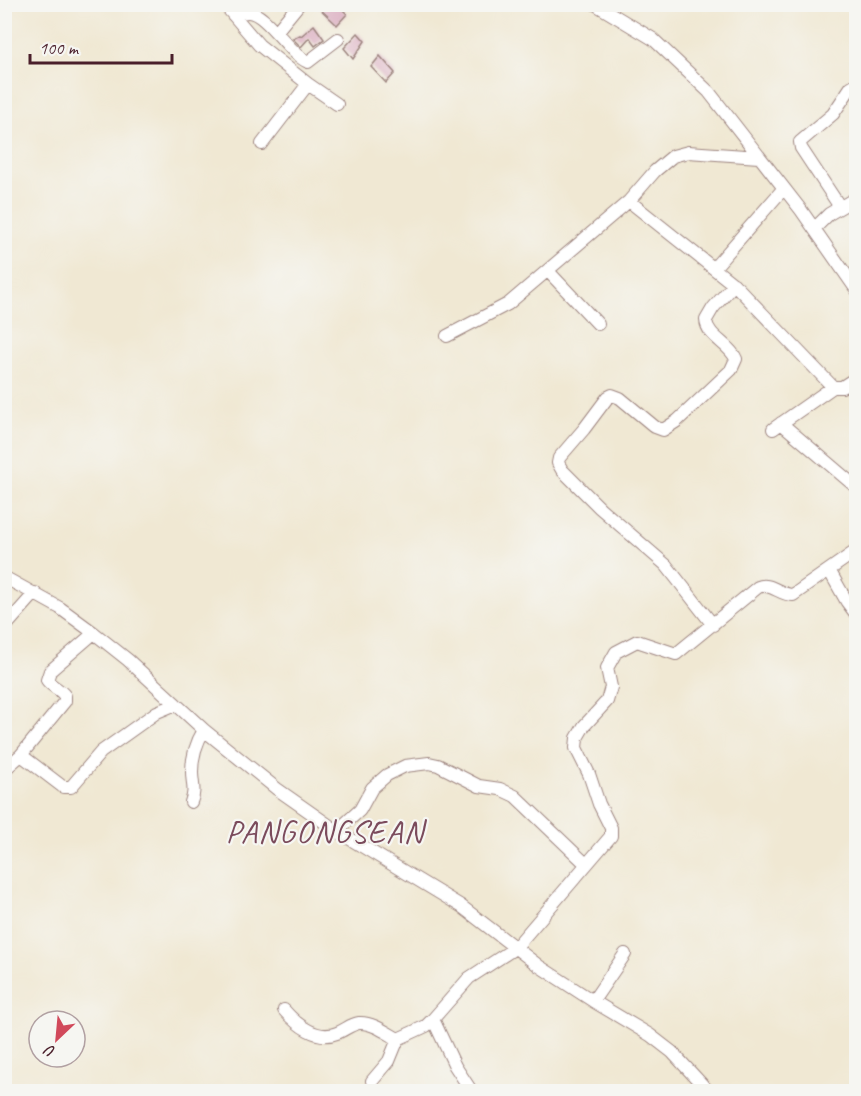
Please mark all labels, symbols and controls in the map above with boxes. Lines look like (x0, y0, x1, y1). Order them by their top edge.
scale bar (30, 27, 172, 65)
text: 100 m (39, 37, 80, 59)
district label: PANGONGSEAN (226, 811, 428, 852)
north arrow (27, 1009, 87, 1069)
text: U (40, 1039, 59, 1062)

